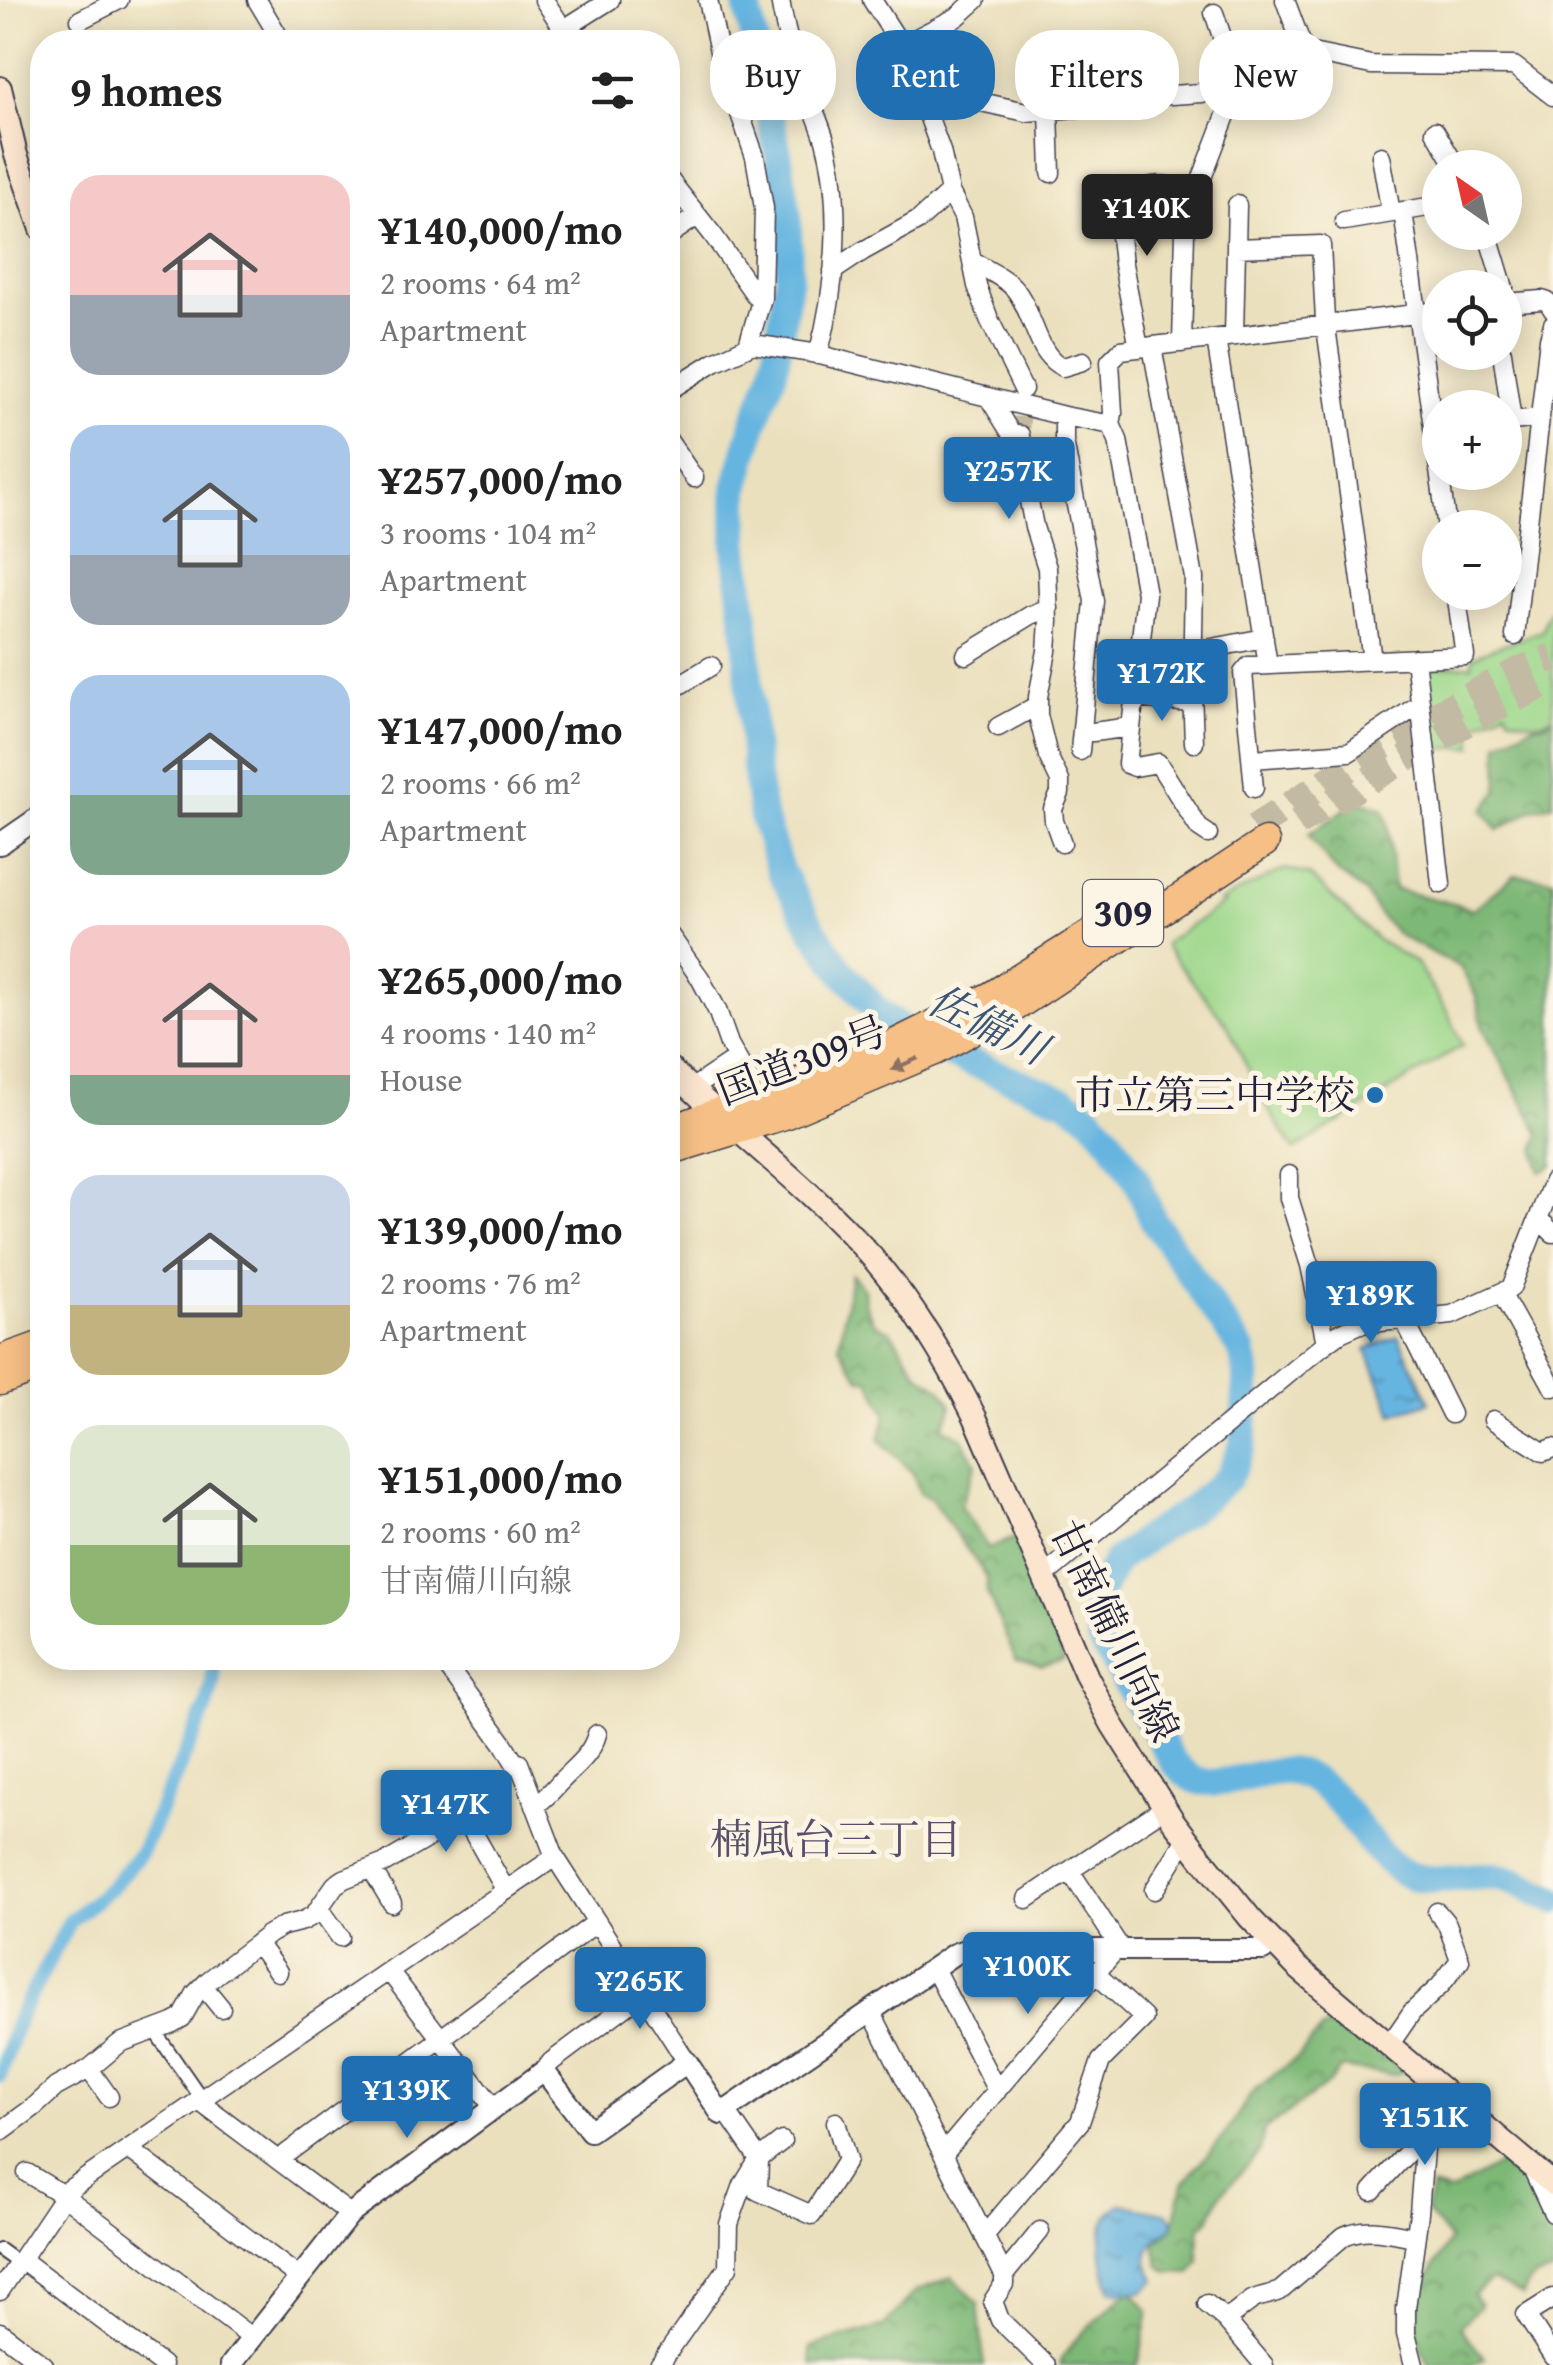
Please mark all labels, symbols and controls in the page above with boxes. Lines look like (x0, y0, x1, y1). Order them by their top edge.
chip: Buy (710, 30, 836, 120)
chip: Rent (856, 30, 995, 120)
chip: Filters (1015, 30, 1179, 120)
chip: New (1199, 30, 1333, 120)
text: 9 homes (70, 60, 223, 121)
icon: filters (585, 63, 640, 118)
north arrow (1422, 150, 1522, 250)
map controls (1422, 150, 1522, 610)
pin: ¥140K (1077, 174, 1217, 259)
text: ¥140K (1104, 183, 1190, 230)
text: ¥140,000/mo (380, 198, 623, 259)
icon: home (150, 215, 270, 335)
text: 2 rooms · 64 m² (380, 259, 581, 306)
button: locate (1422, 270, 1522, 370)
text: Apartment (380, 306, 527, 353)
button: + (1422, 390, 1522, 490)
pin: ¥257K (939, 437, 1079, 522)
text: ¥257K (966, 446, 1052, 493)
text: ¥257,000/mo (380, 448, 623, 509)
icon: home (150, 465, 270, 585)
text: 3 rooms · 104 m² (380, 509, 596, 556)
button: − (1422, 510, 1522, 610)
text: Apartment (380, 556, 527, 603)
pin: ¥172K (1092, 639, 1232, 724)
text: ¥172K (1119, 648, 1205, 695)
text: ¥147,000/mo (380, 698, 623, 759)
icon: home (150, 715, 270, 835)
text: 2 rooms · 66 m² (380, 759, 581, 806)
text: Apartment (380, 806, 527, 853)
road number: 309 (1083, 880, 1163, 946)
text: ¥265,000/mo (380, 948, 623, 1009)
icon: home (150, 965, 270, 1085)
water label: 佐備川 (918, 969, 1062, 1080)
street label: 国道309号 (708, 1000, 895, 1119)
text: 4 rooms · 140 m² (380, 1009, 596, 1056)
text: House (380, 1056, 463, 1103)
one-way arrow (890, 1056, 919, 1073)
place label: 市立第三中学校 (1075, 1065, 1355, 1124)
marker: 市立第三中学校 (1364, 1084, 1386, 1106)
text: ¥139,000/mo (380, 1198, 623, 1259)
icon: home (150, 1215, 270, 1335)
text: 2 rooms · 76 m² (380, 1259, 581, 1306)
pin: ¥189K (1301, 1261, 1441, 1346)
text: ¥189K (1328, 1270, 1414, 1317)
text: Apartment (380, 1306, 527, 1353)
text: ¥151,000/mo (380, 1447, 623, 1508)
icon: home (150, 1465, 270, 1585)
text: 2 rooms · 60 m² (380, 1508, 581, 1555)
street label: 甘南備川向線 (1036, 1510, 1195, 1752)
text: 甘南備川向線 (380, 1557, 572, 1604)
pin: ¥147K (376, 1770, 516, 1855)
text: ¥147K (403, 1779, 489, 1826)
district label: 楠風台三丁目 (710, 1808, 962, 1869)
pin: ¥100K (958, 1932, 1098, 2017)
text: ¥100K (985, 1941, 1071, 1988)
pin: ¥265K (570, 1947, 710, 2032)
text: ¥265K (597, 1956, 683, 2003)
pin: ¥139K (337, 2056, 477, 2141)
text: ¥139K (364, 2065, 450, 2112)
pin: ¥151K (1355, 2083, 1495, 2168)
text: ¥151K (1382, 2092, 1468, 2139)

